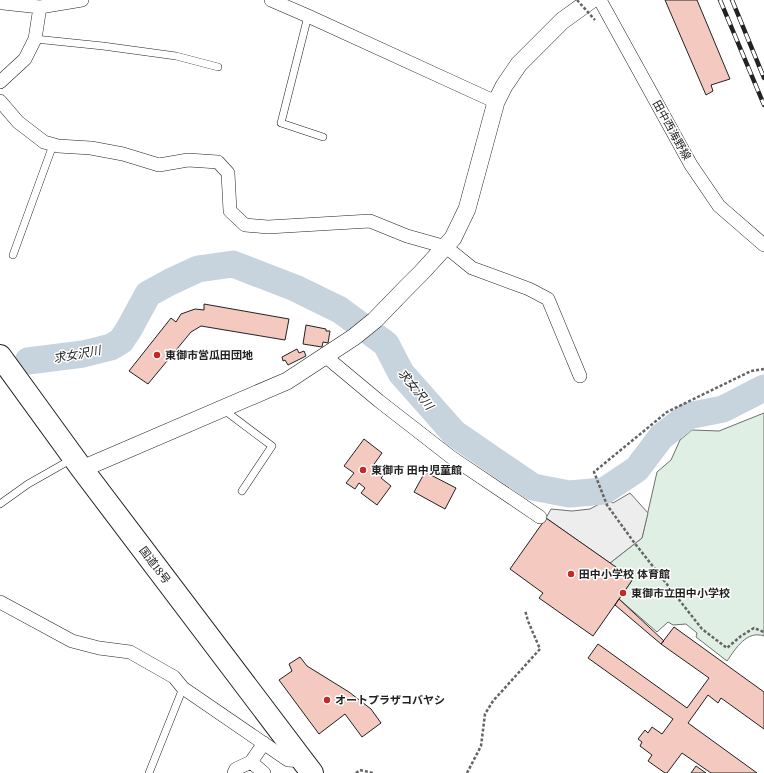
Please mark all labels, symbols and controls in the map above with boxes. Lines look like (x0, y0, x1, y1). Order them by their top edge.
street label: 田中西海野線 (650, 98, 694, 162)
water label: 求女沢川 (52, 342, 104, 366)
place label: 東御市営瓜田団地 (165, 348, 253, 362)
marker: 東御市営瓜田団地 (152, 350, 162, 360)
water label: 求女沢川 (395, 366, 438, 414)
place label: 東御市 田中児童館 (371, 463, 462, 477)
marker: 東御市 田中児童館 (358, 465, 368, 475)
street label: 国道18号 (136, 544, 174, 586)
place label: 田中小学校 体育館 (579, 567, 670, 581)
marker: 田中小学校 体育館 (566, 569, 576, 579)
place label: 東御市立田中小学校 (631, 586, 730, 600)
marker: 東御市立田中小学校 (618, 588, 628, 598)
place label: オートプラザコバヤシ (335, 693, 445, 707)
marker: オートプラザコバヤシ (322, 695, 332, 705)

